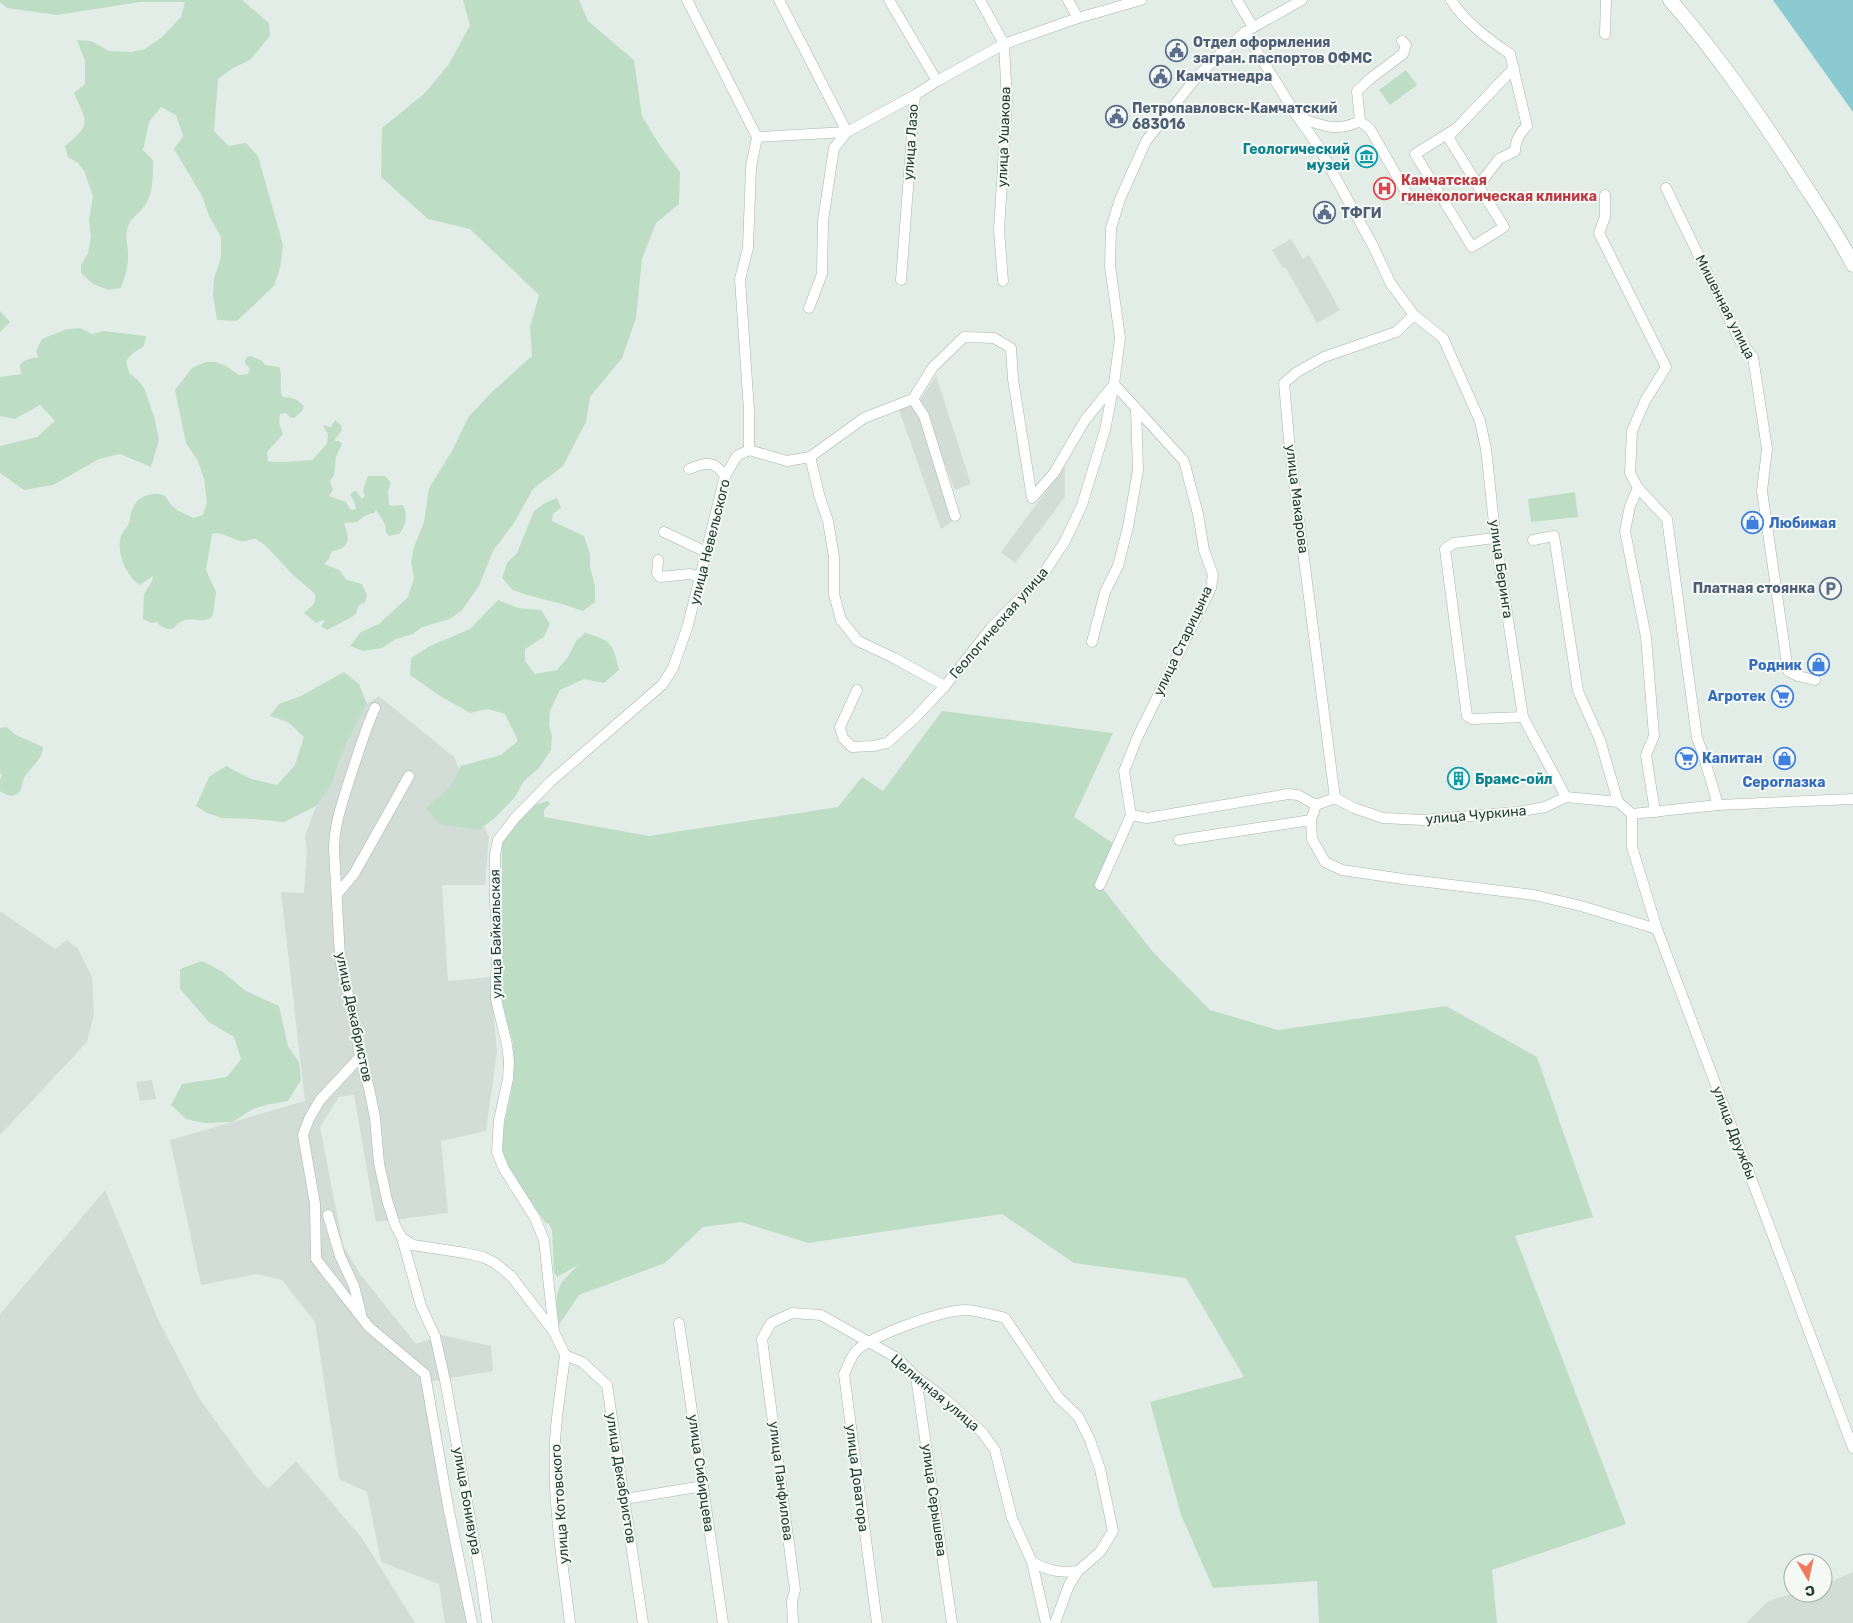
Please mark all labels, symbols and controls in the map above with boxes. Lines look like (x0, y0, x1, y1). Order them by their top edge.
place label: Отдел оформления загран. паспортов ОФМС (1193, 34, 1372, 67)
public building icon: Отдел оформления загран. паспортов ОФМС (1165, 38, 1189, 62)
public building icon: Камчатнедра (1148, 64, 1172, 88)
place label: Камчатнедра (1176, 68, 1272, 85)
street label: улица Ушакова (994, 86, 1014, 188)
place label: Петропавловск-Камчатский 683016 (1132, 100, 1337, 133)
street label: улица Лазо (900, 103, 922, 181)
public building icon: Петропавловск-Камчатский 683016 (1104, 104, 1128, 128)
place label: Геологический музей (1243, 141, 1350, 174)
museum icon: Геологический музей (1354, 145, 1378, 169)
place label: Камчатская гинекологическая клиника (1401, 172, 1597, 205)
hospital icon: Камчатская гинекологическая клиника (1373, 176, 1397, 200)
public building icon: ТФГИ (1313, 201, 1337, 225)
place label: ТФГИ (1341, 205, 1382, 222)
street label: Мишенная улица (1691, 252, 1759, 362)
street label: улица Макарова (1282, 444, 1312, 554)
street label: улица Невельского (686, 477, 734, 607)
shop icon: Любимая (1741, 511, 1765, 535)
place label: Любимая (1769, 515, 1836, 532)
street label: улица Беринга (1486, 518, 1516, 620)
street label: Геологическая улица (946, 564, 1052, 682)
parking icon: Платная стоянка (1819, 576, 1843, 600)
place label: Платная стоянка (1693, 580, 1815, 597)
street label: улица Старицына (1150, 583, 1216, 699)
shop icon: Родник (1806, 653, 1830, 677)
place label: Родник (1748, 657, 1803, 674)
supermarket icon: Агротек (1770, 684, 1794, 708)
place label: Агротек (1708, 688, 1767, 705)
supermarket icon: Капитан (1674, 746, 1698, 770)
shop icon: Сероглазка (1772, 747, 1796, 771)
place label: Капитан (1702, 750, 1763, 767)
building icon: Брамс-ойл (1447, 767, 1471, 791)
place label: Брамс-ойл (1475, 771, 1553, 788)
place label: Сероглазка (1742, 774, 1826, 791)
street label: улица Чуркина (1425, 802, 1527, 828)
street label: улица Байкальская (486, 869, 506, 999)
street label: улица Декабристов (332, 950, 376, 1084)
street label: улица Дружбы (1708, 1084, 1760, 1182)
street label: Целинная улица (887, 1351, 983, 1435)
street label: улица Декабристов (602, 1411, 640, 1545)
street label: улица Сибирцева (684, 1413, 718, 1533)
street label: улица Панфилова (765, 1420, 797, 1542)
street label: улица Доватора (842, 1423, 872, 1533)
street label: улица Котовского (547, 1443, 573, 1565)
street label: улица Серышева (918, 1443, 950, 1557)
street label: улица Бонивура (449, 1446, 485, 1556)
north arrow (1783, 1553, 1833, 1603)
text: С (1804, 1581, 1816, 1600)

